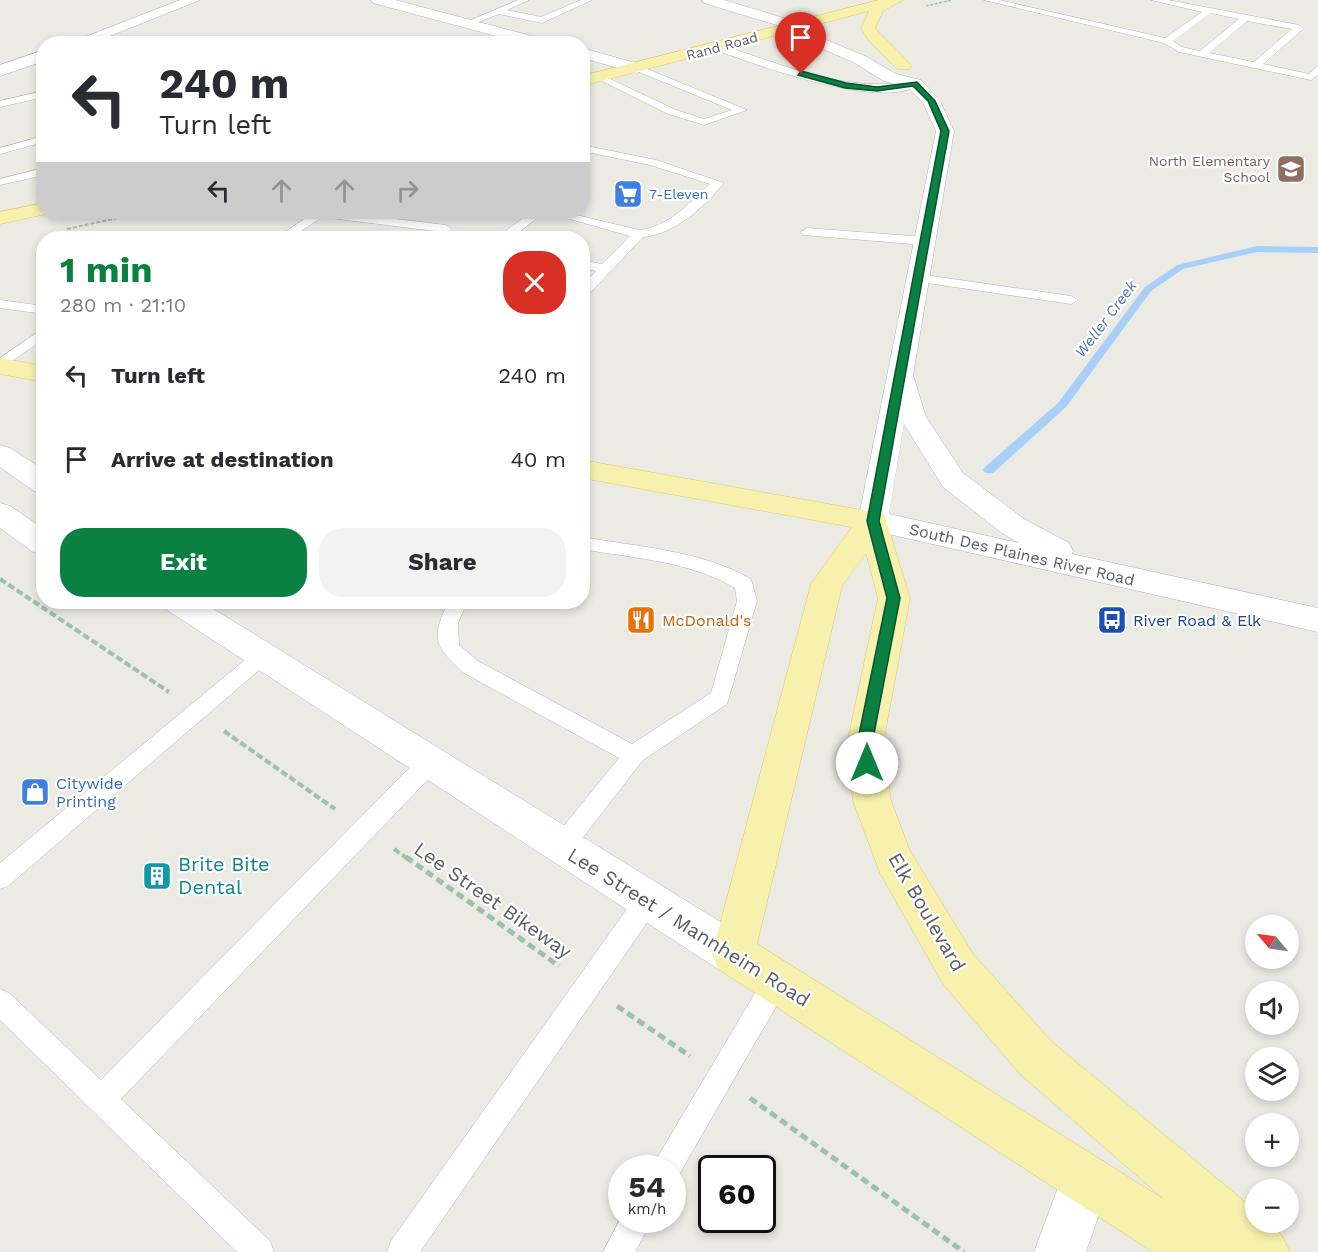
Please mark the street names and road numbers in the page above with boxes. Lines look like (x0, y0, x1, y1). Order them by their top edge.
street label: Rand Road (684, 29, 760, 63)
street label: South Des Plaines River Road (907, 519, 1136, 590)
street label: Lee Street Bikeway (410, 837, 577, 964)
street label: Lee Street / Mannheim Road (563, 842, 815, 1012)
street label: Elk Boulevard (883, 848, 971, 976)

